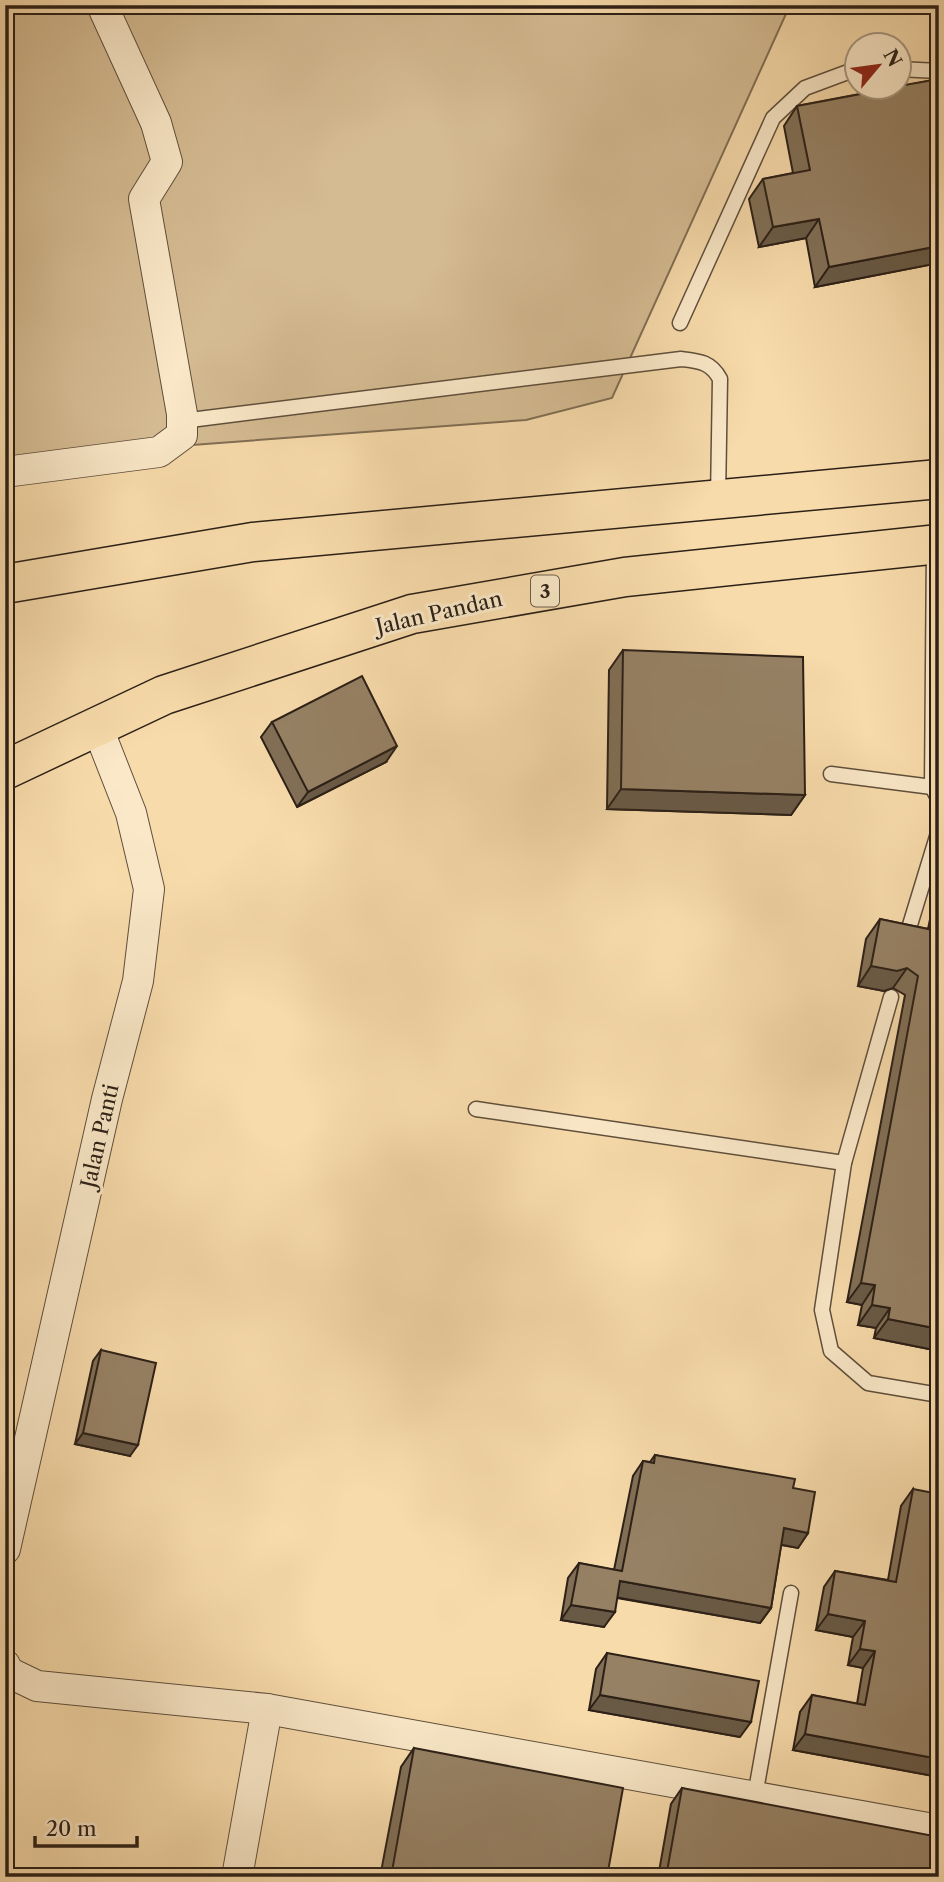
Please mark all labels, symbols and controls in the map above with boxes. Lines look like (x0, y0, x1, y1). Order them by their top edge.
north arrow (842, 32, 912, 102)
text: N (878, 45, 906, 71)
road number: 3 (531, 576, 559, 606)
street label: Jalan Pandan (370, 586, 505, 640)
street label: Jalan Panti (75, 1081, 124, 1193)
scale bar (35, 1805, 136, 1849)
text: 20 m (46, 1816, 97, 1841)

